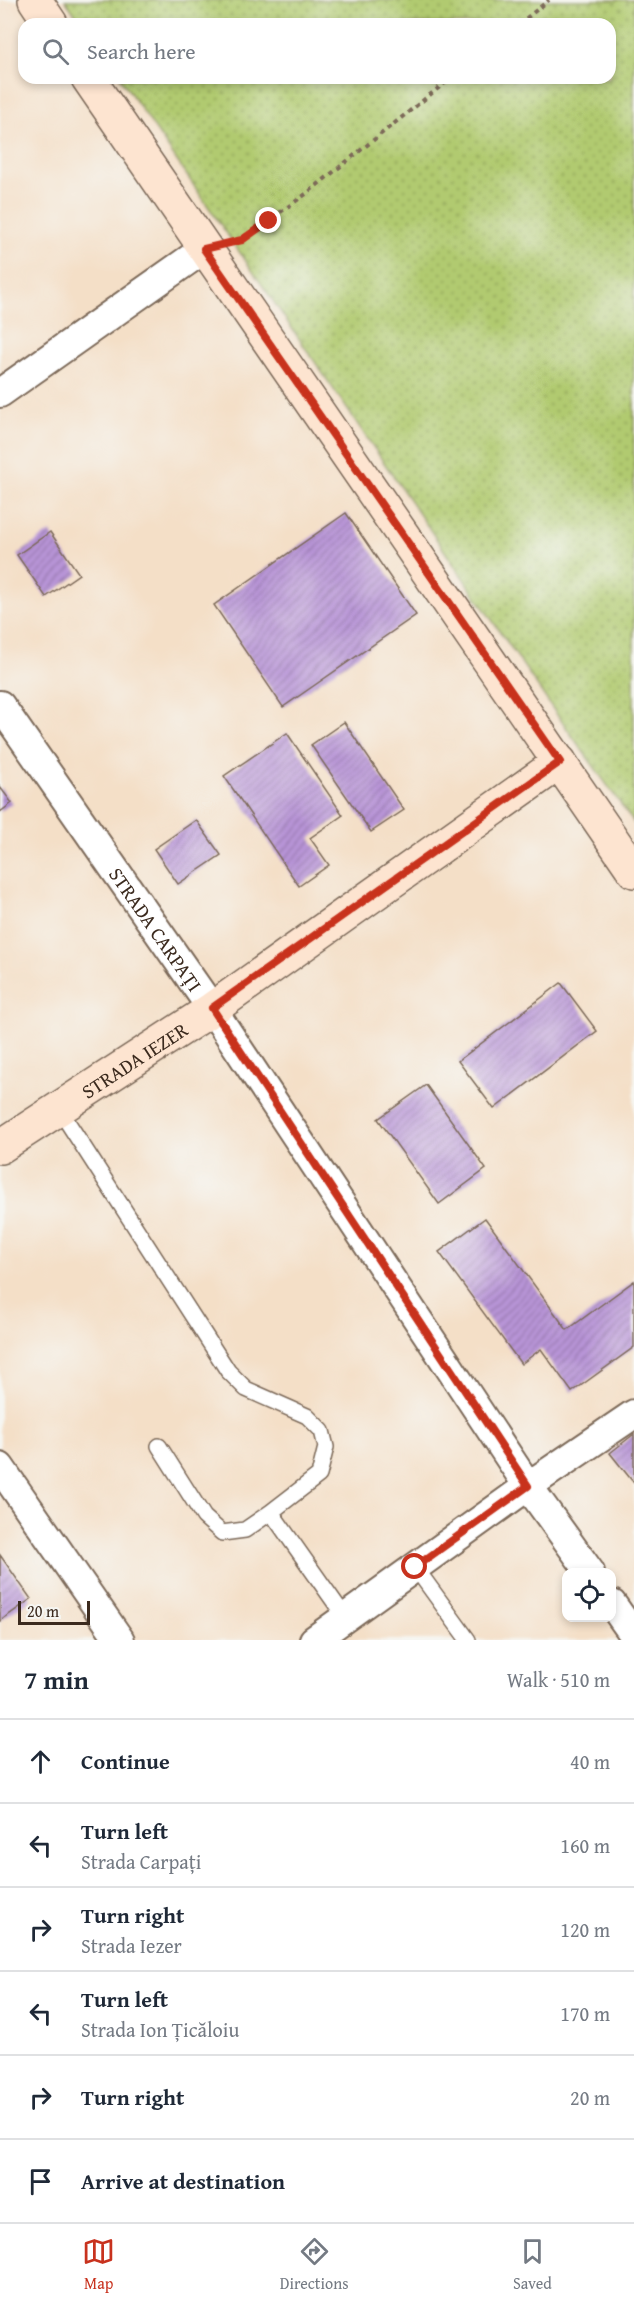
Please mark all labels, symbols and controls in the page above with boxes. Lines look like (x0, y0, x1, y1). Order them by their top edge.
search box (18, 18, 616, 84)
icon: search (39, 35, 72, 68)
text: Search here (87, 35, 196, 67)
route end (255, 207, 281, 233)
street label: STRADA CARPAȚI (103, 861, 210, 997)
street label: STRADA IEZER (75, 1014, 193, 1105)
route start (401, 1553, 427, 1579)
map controls (562, 1568, 616, 1622)
button: locate (562, 1568, 616, 1622)
scale bar (18, 1598, 90, 1626)
text: 20 m (27, 1599, 59, 1623)
text: 7 min (24, 1660, 89, 1699)
text: Walk · 510 m (507, 1665, 610, 1694)
icon: ahead (24, 1745, 57, 1778)
text: Continue (81, 1745, 170, 1777)
text: 40 m (570, 1747, 610, 1776)
text: Turn left (81, 1815, 168, 1847)
icon: left (24, 1829, 57, 1862)
text: 160 m (560, 1831, 610, 1860)
text: Strada Carpați (81, 1847, 201, 1876)
text: Turn right (81, 1899, 184, 1931)
icon: right (24, 1913, 57, 1946)
text: 120 m (560, 1915, 610, 1944)
text: Strada Iezer (81, 1931, 182, 1960)
text: Turn left (81, 1983, 168, 2015)
icon: left (24, 1997, 57, 2030)
text: 170 m (560, 1999, 610, 2028)
text: Strada Ion Țicăloiu (81, 2015, 239, 2044)
icon: right (24, 2081, 57, 2114)
text: Turn right (81, 2081, 184, 2113)
text: 20 m (570, 2083, 610, 2112)
icon: arrive (24, 2165, 57, 2198)
text: Arrive at destination (81, 2165, 285, 2197)
tab: Map (82, 2235, 115, 2295)
tab: Directions (280, 2235, 349, 2295)
tab: Saved (513, 2235, 552, 2295)

